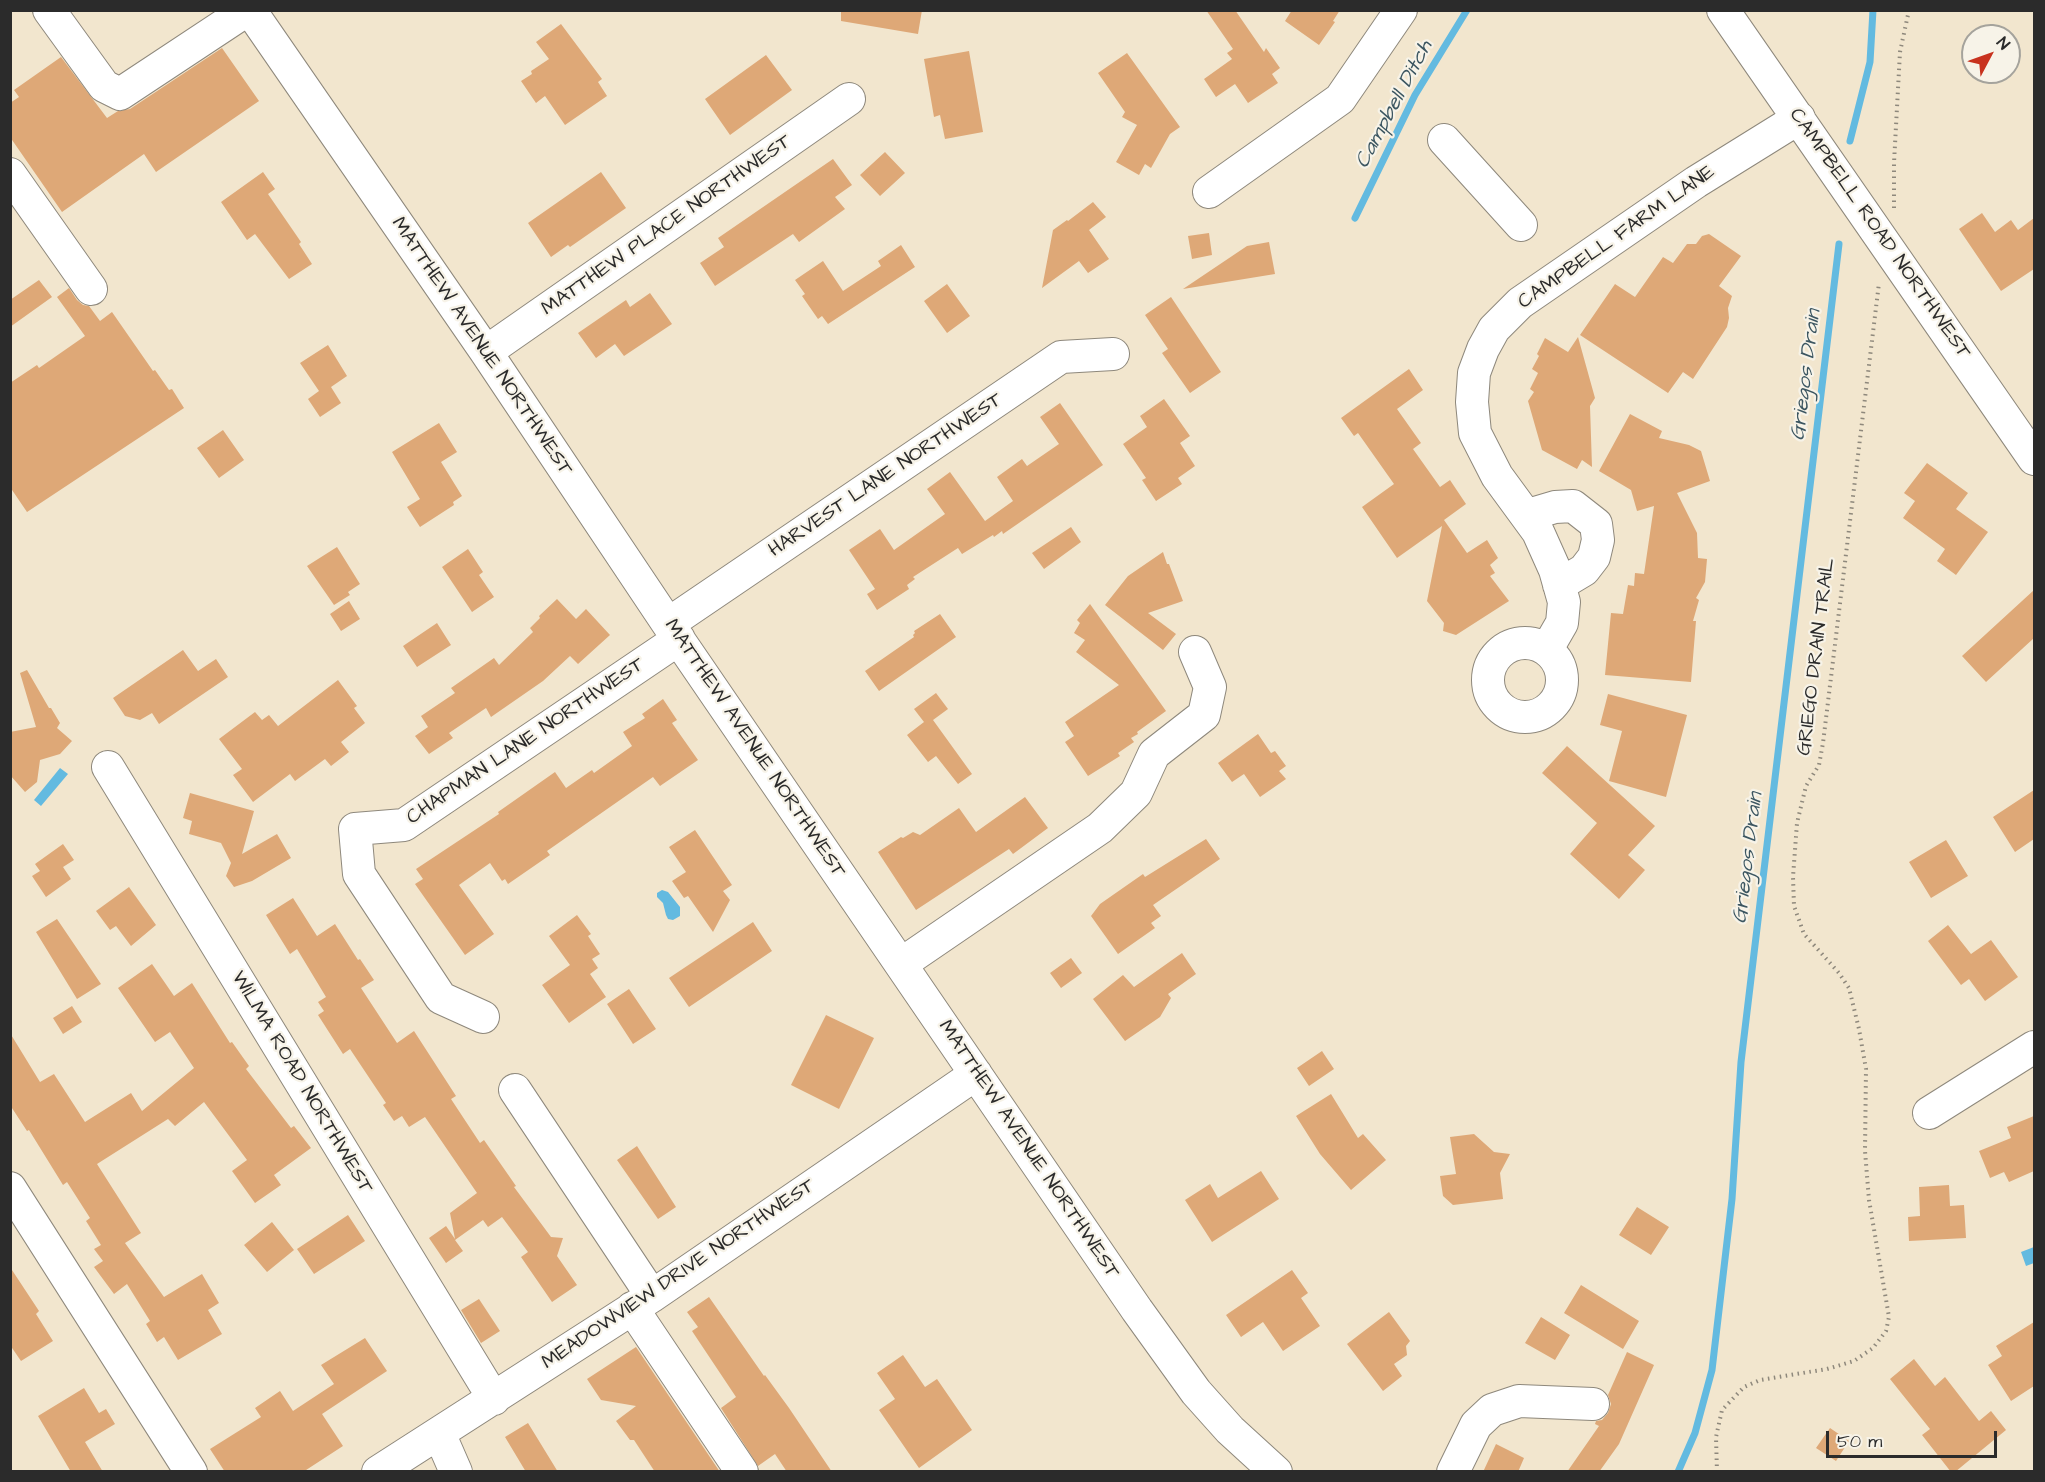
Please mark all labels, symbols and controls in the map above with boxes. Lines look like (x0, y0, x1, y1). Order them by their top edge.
north arrow (1961, 24, 2021, 84)
text: N (1991, 33, 2015, 55)
water label: Campbell Ditch (1351, 37, 1439, 173)
street label: CAMPBELL ROAD NORTHWEST (1783, 104, 1975, 364)
street label: MATTHEW PLACE NORTHWEST (538, 130, 796, 322)
street label: CAMPBELL FARM LANE (1514, 161, 1720, 315)
street label: MATTHEW AVENUE NORTHWEST (385, 213, 577, 481)
water label: Griegos Drain (1786, 308, 1828, 442)
street label: HARVEST LANE NORTHWEST (765, 389, 1007, 563)
street label: GRIEGO DRAIN TRAIL (1793, 557, 1841, 757)
street label: MATTHEW AVENUE NORTHWEST (658, 615, 850, 883)
street label: CHAPMAN LANE NORTHWEST (403, 653, 649, 831)
water label: Griegos Drain (1728, 791, 1770, 925)
street label: WILMA ROAD NORTHWEST (225, 967, 377, 1199)
street label: MATTHEW AVENUE NORTHWEST (932, 1016, 1124, 1284)
street label: MEADOWVIEW DRIVE NORTHWEST (538, 1174, 820, 1376)
scale bar (1829, 1419, 2000, 1457)
text: 50 m (1837, 1429, 1882, 1454)

